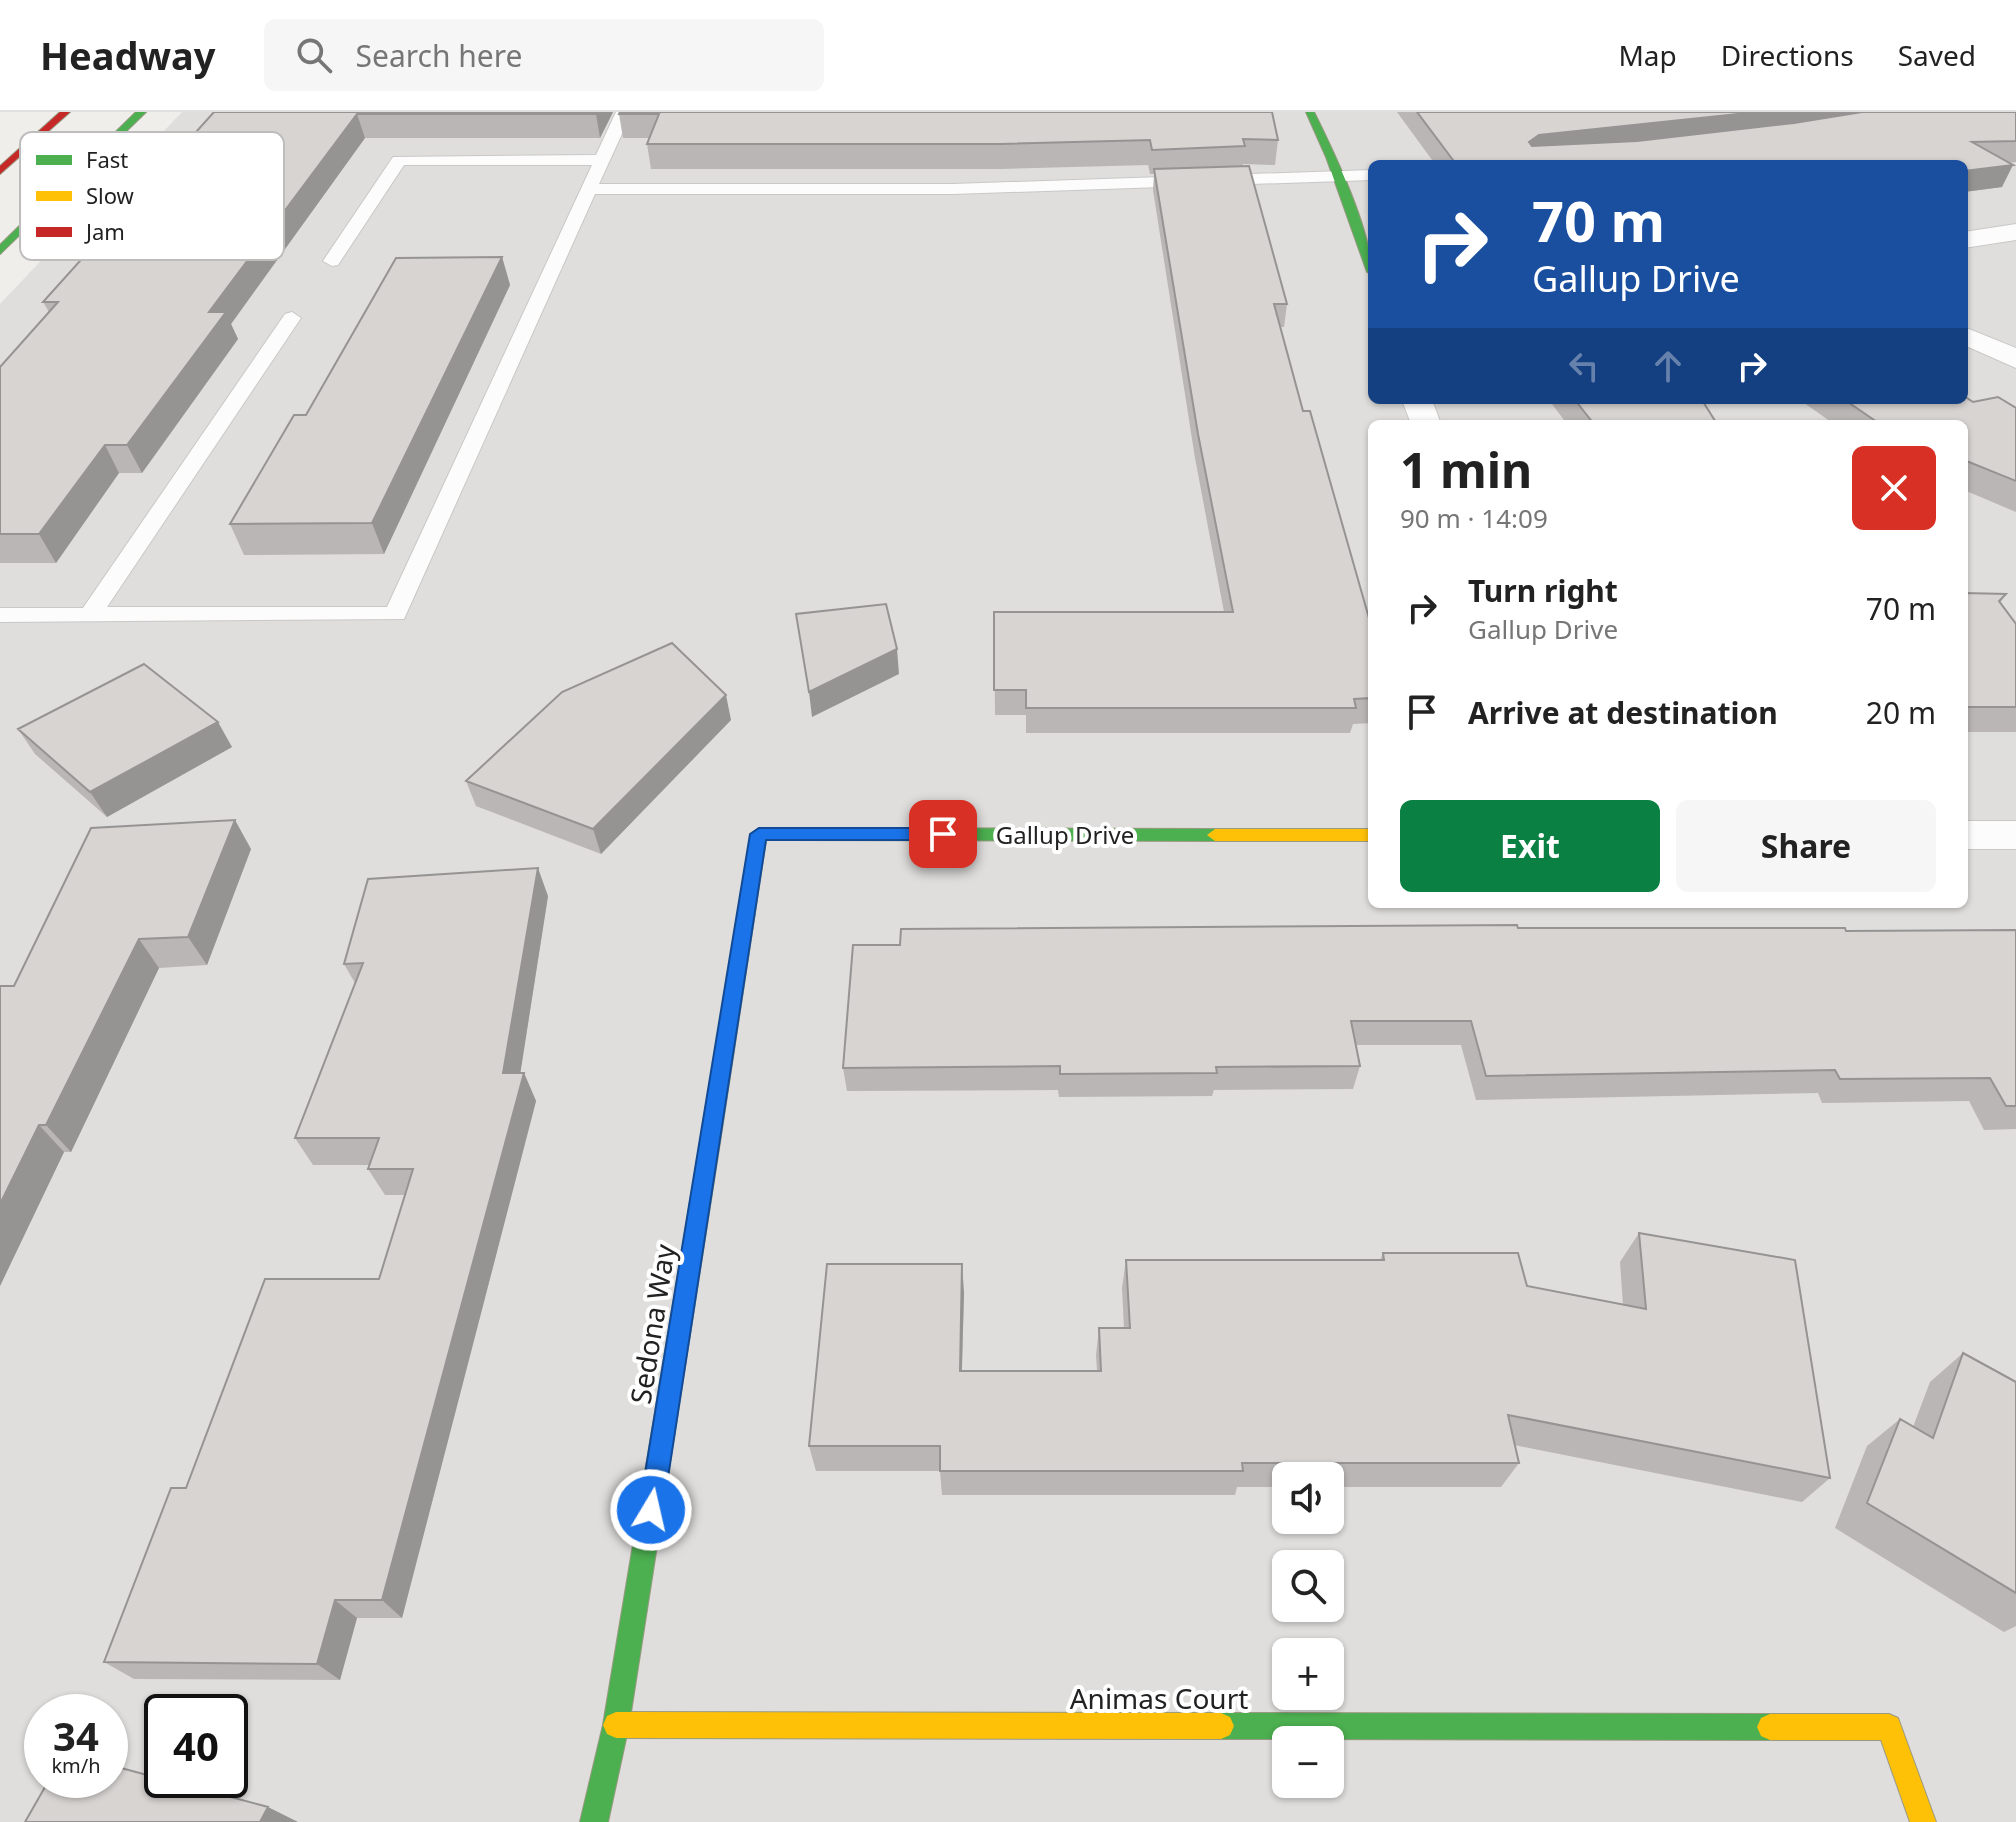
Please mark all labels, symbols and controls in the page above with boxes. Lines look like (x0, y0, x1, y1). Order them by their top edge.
search box (264, 19, 824, 91)
text: Headway (40, 29, 216, 81)
icon: search (292, 33, 336, 77)
text: Search here (356, 35, 522, 76)
text: Map (1618, 36, 1677, 74)
text: Directions (1721, 36, 1854, 74)
text: Saved (1898, 36, 1976, 74)
legend (20, 132, 284, 260)
text: Fast (86, 144, 128, 174)
text: Slow (86, 180, 135, 210)
text: 70 m (1532, 182, 1665, 258)
icon: right (1400, 192, 1504, 296)
text: Jam (84, 216, 125, 246)
text: Gallup Drive (1532, 254, 1740, 303)
icon: left (1562, 344, 1606, 388)
icon: ahead (1646, 344, 1690, 388)
icon: right (1730, 344, 1774, 388)
text: 1 min (1400, 437, 1532, 502)
button: close (1852, 446, 1936, 530)
text: 90 m · 14:09 (1400, 500, 1548, 536)
text: Turn right (1468, 570, 1618, 611)
icon: right (1400, 586, 1444, 630)
text: 70 m (1866, 588, 1936, 629)
text: Gallup Drive (1468, 611, 1618, 647)
icon: arrive (1400, 690, 1444, 734)
text: Arrive at destination (1468, 692, 1778, 733)
text: 20 m (1866, 692, 1936, 733)
pin (909, 800, 977, 868)
button: Exit (1400, 800, 1660, 892)
button: Share (1676, 800, 1936, 892)
icon: arrive (921, 812, 965, 856)
street label: Gallup Drive (996, 818, 1134, 851)
street label: Sedona Way (621, 1241, 683, 1407)
map controls (1272, 1462, 1344, 1798)
button: sound (1272, 1462, 1344, 1534)
position arrow (609, 1468, 693, 1552)
button: search (1272, 1550, 1344, 1622)
button: + (1272, 1638, 1344, 1710)
street label: Animas Court (1070, 1679, 1248, 1717)
speed limit sign: 40 (144, 1694, 248, 1798)
text: 34 (53, 1708, 99, 1763)
button: − (1272, 1726, 1344, 1798)
text: km/h (51, 1752, 101, 1779)

